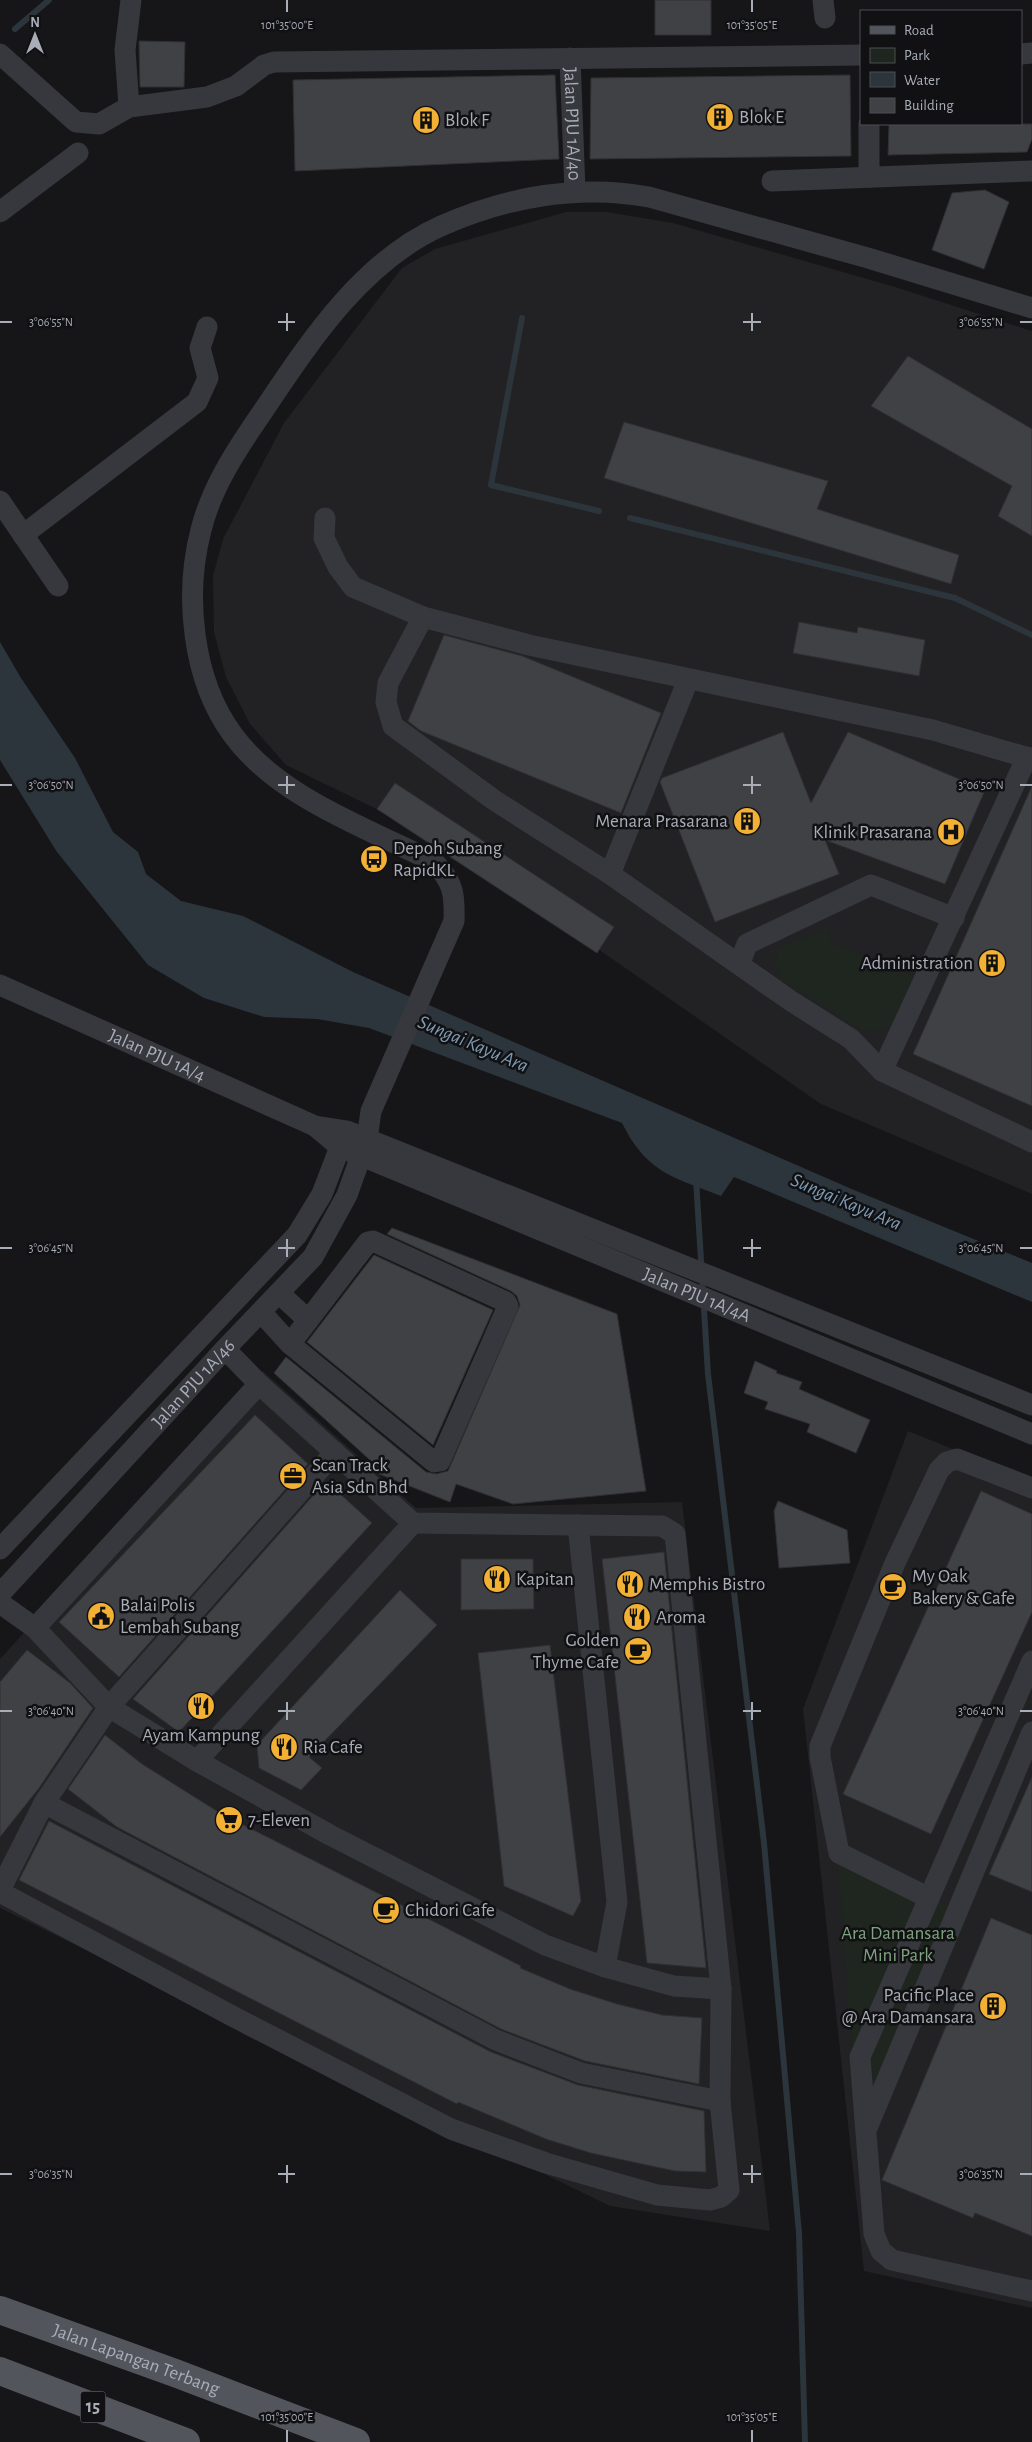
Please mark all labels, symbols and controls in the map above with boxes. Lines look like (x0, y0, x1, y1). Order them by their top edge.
north arrow (10, 10, 60, 60)
legend (860, 10, 1022, 125)
text: N (30, 16, 40, 30)
text: 101°35'00"E (261, 19, 313, 31)
text: 101°35'05"E (727, 19, 777, 31)
text: Road (904, 23, 934, 38)
text: Park (904, 48, 930, 63)
street label: Jalan PJU 1A/40 (561, 67, 584, 181)
text: Water (904, 73, 940, 88)
text: Building (904, 98, 954, 113)
building icon: Blok E (705, 102, 735, 132)
building icon: Blok F (411, 105, 441, 135)
place label: Blok E (739, 108, 784, 127)
place label: Blok F (445, 111, 490, 130)
text: 3°06'55"N (29, 316, 73, 328)
text: 3°06'55"N (959, 316, 1003, 328)
text: 3°06'50"N (28, 779, 74, 791)
text: 3°06'50"N (958, 779, 1004, 791)
building icon: Menara Prasarana (732, 806, 762, 836)
place label: Menara Prasarana (595, 812, 728, 831)
hospital icon: Klinik Prasarana (936, 817, 966, 847)
place label: Klinik Prasarana (813, 823, 932, 842)
place label: Depoh Subang RapidKL (393, 839, 503, 880)
bus stop icon: Depoh Subang RapidKL (359, 844, 389, 874)
building icon: Administration (977, 948, 1007, 978)
place label: Administration (861, 954, 973, 973)
water label: Sungai Kayu Ara (415, 1012, 531, 1076)
street label: Jalan PJU 1A/4 (106, 1025, 208, 1085)
water label: Sungai Kayu Ara (788, 1170, 904, 1234)
text: 3°06'45"N (29, 1242, 73, 1254)
text: 3°06'45"N (959, 1242, 1003, 1254)
street label: Jalan PJU 1A/4A (640, 1264, 753, 1326)
street label: Jalan PJU 1A/46 (148, 1335, 239, 1431)
place label: Scan Track Asia Sdn Bhd (312, 1456, 408, 1497)
office icon: Scan Track Asia Sdn Bhd (278, 1461, 308, 1491)
restaurant icon: Kapitan (482, 1564, 512, 1594)
place label: My Oak Bakery & Cafe (912, 1567, 1015, 1608)
restaurant icon: Memphis Bistro (615, 1569, 645, 1599)
place label: Kapitan (516, 1570, 574, 1589)
cafe icon: My Oak Bakery & Cafe (878, 1572, 908, 1602)
place label: Memphis Bistro (649, 1575, 765, 1594)
place label: Balai Polis Lembah Subang (120, 1596, 240, 1637)
public building icon: Balai Polis Lembah Subang (86, 1601, 116, 1631)
restaurant icon: Aroma (622, 1602, 652, 1632)
place label: Aroma (656, 1608, 706, 1627)
place label: Golden Thyme Cafe (533, 1631, 619, 1672)
cafe icon: Golden Thyme Cafe (623, 1636, 653, 1666)
restaurant icon: Ayam Kampung (186, 1691, 216, 1721)
text: 3°06'40"N (28, 1705, 74, 1717)
text: 3°06'40"N (958, 1705, 1004, 1717)
place label: Ayam Kampung (142, 1726, 261, 1745)
restaurant icon: Ria Cafe (269, 1732, 299, 1762)
place label: Ria Cafe (303, 1738, 363, 1757)
supermarket icon: 7-Eleven (214, 1805, 244, 1835)
place label: 7-Eleven (248, 1811, 310, 1830)
cafe icon: Chidori Cafe (371, 1895, 401, 1925)
place label: Chidori Cafe (405, 1901, 495, 1920)
park label: Ara Damansara Mini Park (841, 1924, 955, 1965)
place label: Pacific Place @ Ara Damansara (842, 1986, 974, 2027)
building icon: Pacific Place @ Ara Damansara (978, 1991, 1008, 2021)
text: 3°06'35"N (29, 2168, 73, 2180)
text: 3°06'35"N (959, 2168, 1003, 2180)
street label: Jalan Lapangan Terbang (50, 2320, 223, 2399)
road number: 15 (80, 2392, 106, 2422)
text: 101°35'00"E (261, 2411, 313, 2423)
text: 101°35'05"E (727, 2411, 777, 2423)

